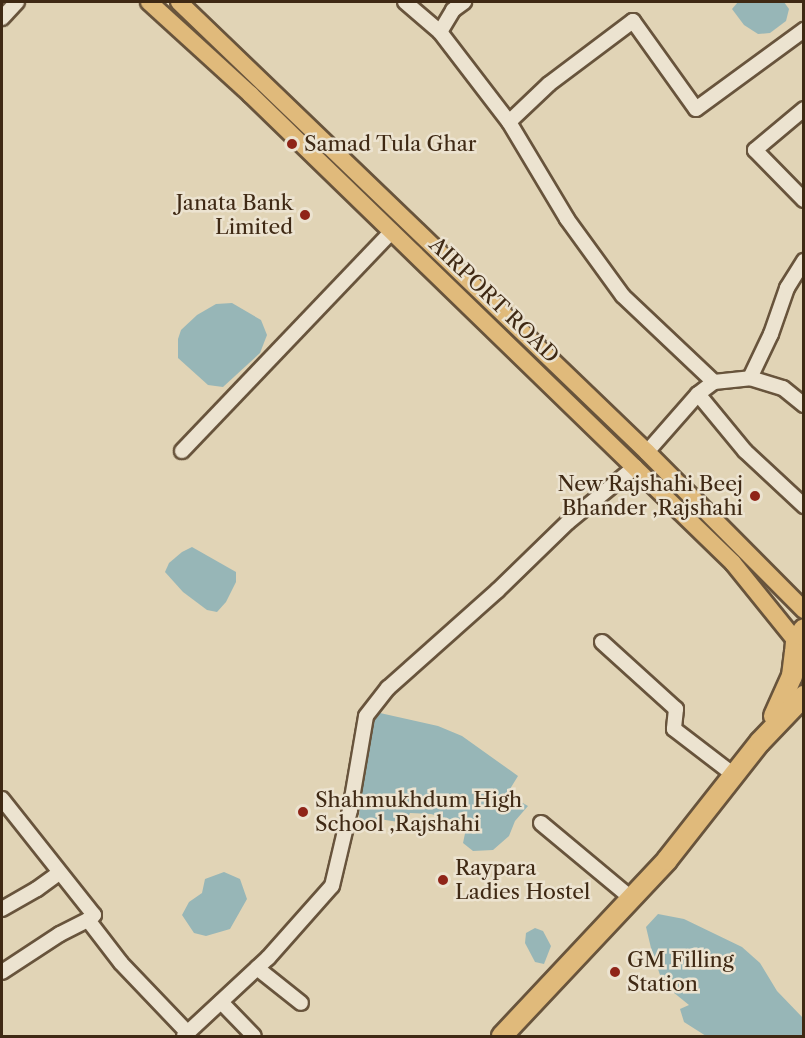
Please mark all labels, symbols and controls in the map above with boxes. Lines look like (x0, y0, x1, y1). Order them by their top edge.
place label: Samad Tula Ghar (304, 131, 477, 157)
marker: Samad Tula Ghar (285, 137, 299, 151)
place label: Janata Bank Limited (175, 190, 293, 240)
marker: Janata Bank Limited (298, 208, 312, 222)
street label: AIRPORT ROAD (424, 232, 564, 368)
place label: New Rajshahi Beej Bhander ,Rajshahi (557, 471, 743, 521)
marker: New Rajshahi Beej Bhander ,Rajshahi (748, 489, 762, 503)
place label: Shahmukhdum High School ,Rajshahi (315, 787, 522, 837)
marker: Shahmukhdum High School ,Rajshahi (296, 805, 310, 819)
place label: Raypara Ladies Hostel (455, 855, 590, 905)
marker: Raypara Ladies Hostel (436, 873, 450, 887)
place label: GM Filling Station (627, 947, 734, 997)
marker: GM Filling Station (608, 965, 622, 979)

